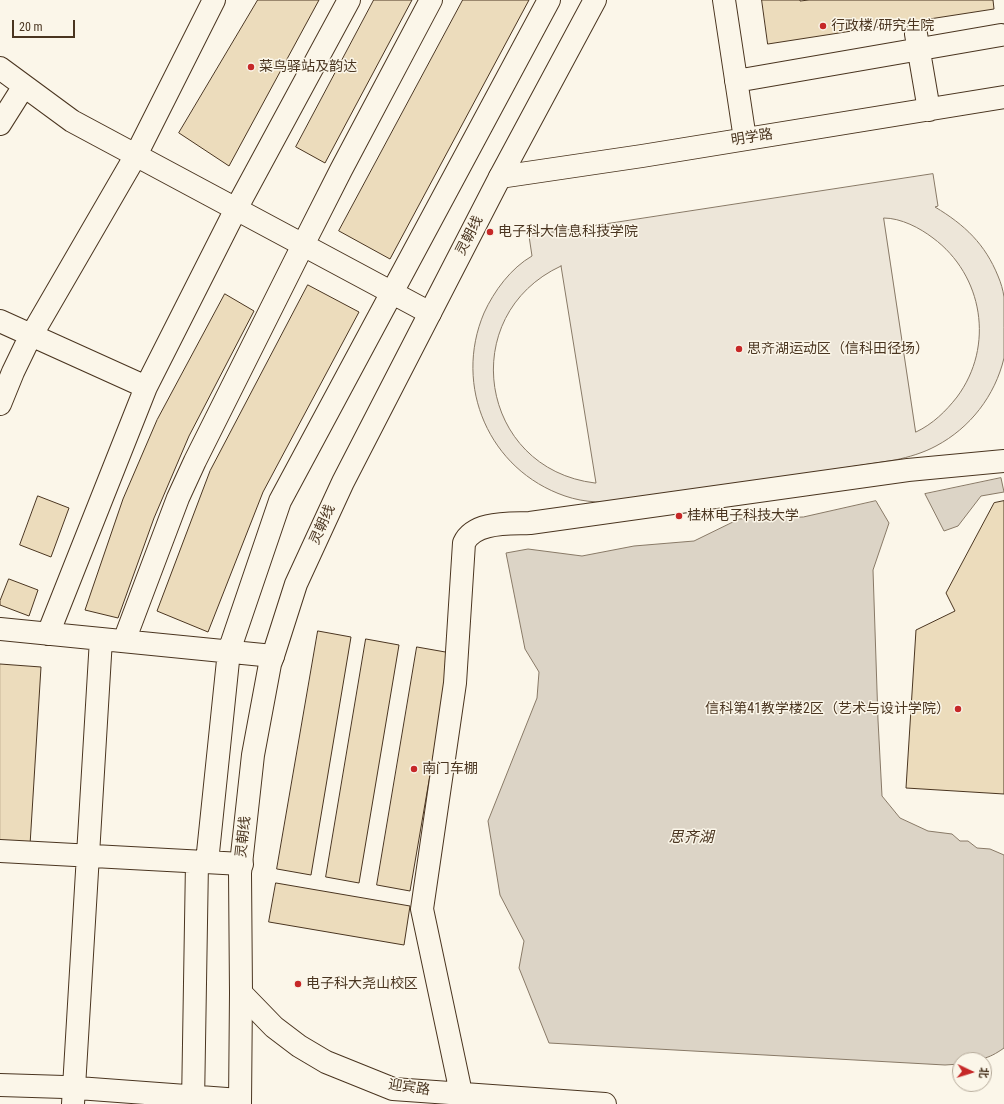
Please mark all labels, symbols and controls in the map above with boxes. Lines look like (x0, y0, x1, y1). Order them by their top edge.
scale bar (14, 12, 77, 38)
place label: 行政楼/研究生院 (831, 18, 934, 34)
text: 20 m (19, 20, 43, 34)
marker: 行政楼/研究生院 (818, 21, 828, 31)
place label: 菜鸟驿站及韵达 (259, 59, 357, 75)
marker: 菜鸟驿站及韵达 (246, 62, 256, 72)
street label: 明学路 (730, 126, 774, 150)
street label: 灵朝线 (453, 213, 487, 259)
place label: 电子科大信息科技学院 (498, 224, 638, 240)
marker: 电子科大信息科技学院 (485, 227, 495, 237)
place label: 思齐湖运动区（信科田径场） (747, 341, 929, 357)
marker: 思齐湖运动区（信科田径场） (734, 344, 744, 354)
street label: 灵朝线 (307, 502, 339, 548)
place label: 桂林电子科技大学 (687, 508, 799, 524)
marker: 桂林电子科技大学 (674, 511, 684, 521)
place label: 信科第41教学楼2区（艺术与设计学院） (705, 701, 950, 717)
marker: 信科第41教学楼2区（艺术与设计学院） (953, 704, 963, 714)
place label: 南门车棚 (422, 761, 478, 777)
marker: 南门车棚 (409, 764, 419, 774)
street label: 灵朝线 (233, 815, 255, 859)
water label: 思齐湖 (669, 829, 713, 847)
place label: 电子科大尧山校区 (306, 976, 418, 992)
marker: 电子科大尧山校区 (293, 979, 303, 989)
north arrow (952, 1052, 992, 1092)
text: 北 (977, 1067, 990, 1079)
street label: 迎宾路 (387, 1077, 431, 1099)

